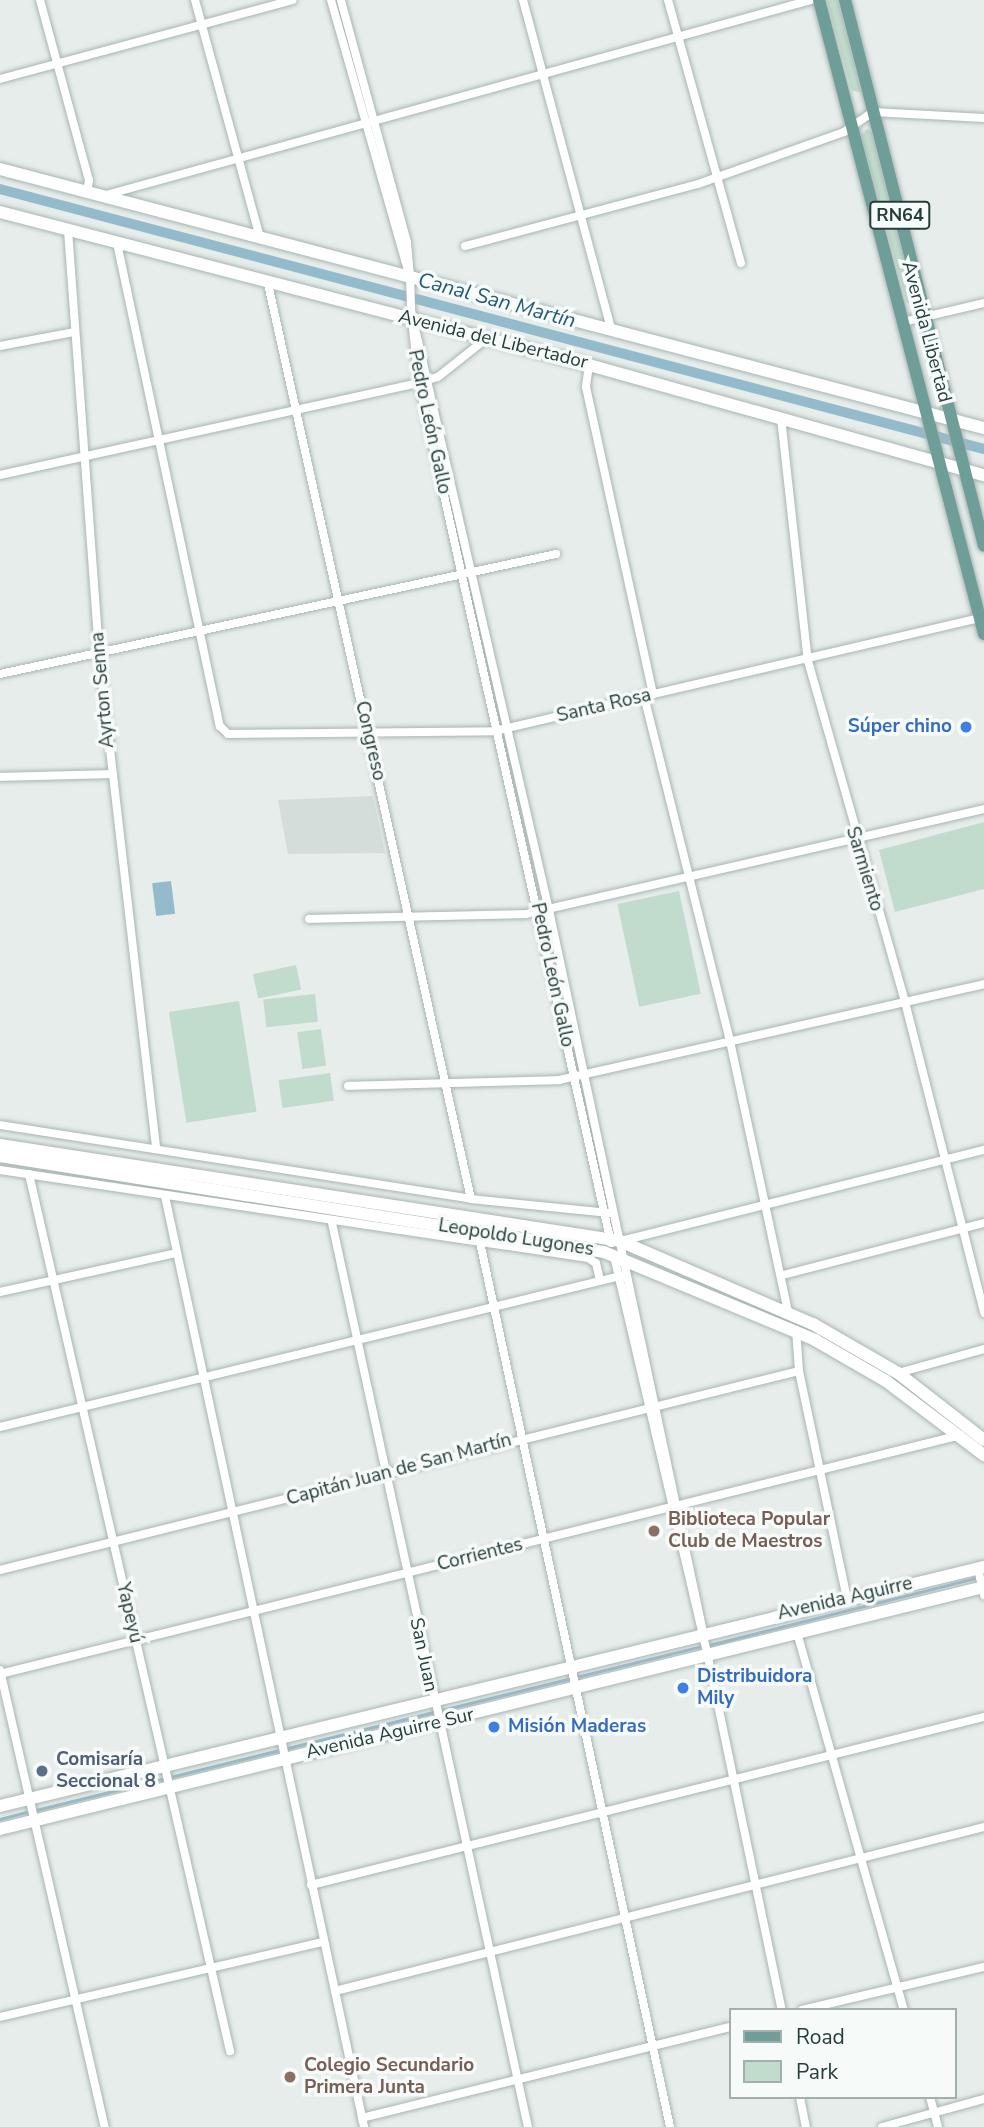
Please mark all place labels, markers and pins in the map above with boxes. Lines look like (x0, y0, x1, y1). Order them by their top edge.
place label: Súper chino (848, 716, 952, 738)
marker: Súper chino (958, 719, 974, 735)
place label: Biblioteca Popular Club de Maestros (668, 1509, 830, 1553)
marker: Biblioteca Popular Club de Maestros (646, 1523, 662, 1539)
place label: Distribuidora Mily (697, 1666, 812, 1710)
marker: Distribuidora Mily (675, 1680, 691, 1696)
place label: Misión Maderas (508, 1716, 646, 1738)
marker: Misión Maderas (486, 1719, 502, 1735)
place label: Comisaría Seccional 8 (56, 1749, 156, 1793)
marker: Comisaría Seccional 8 (34, 1763, 50, 1779)
place label: Colegio Secundario Primera Junta (304, 2055, 474, 2099)
marker: Colegio Secundario Primera Junta (282, 2069, 298, 2085)

